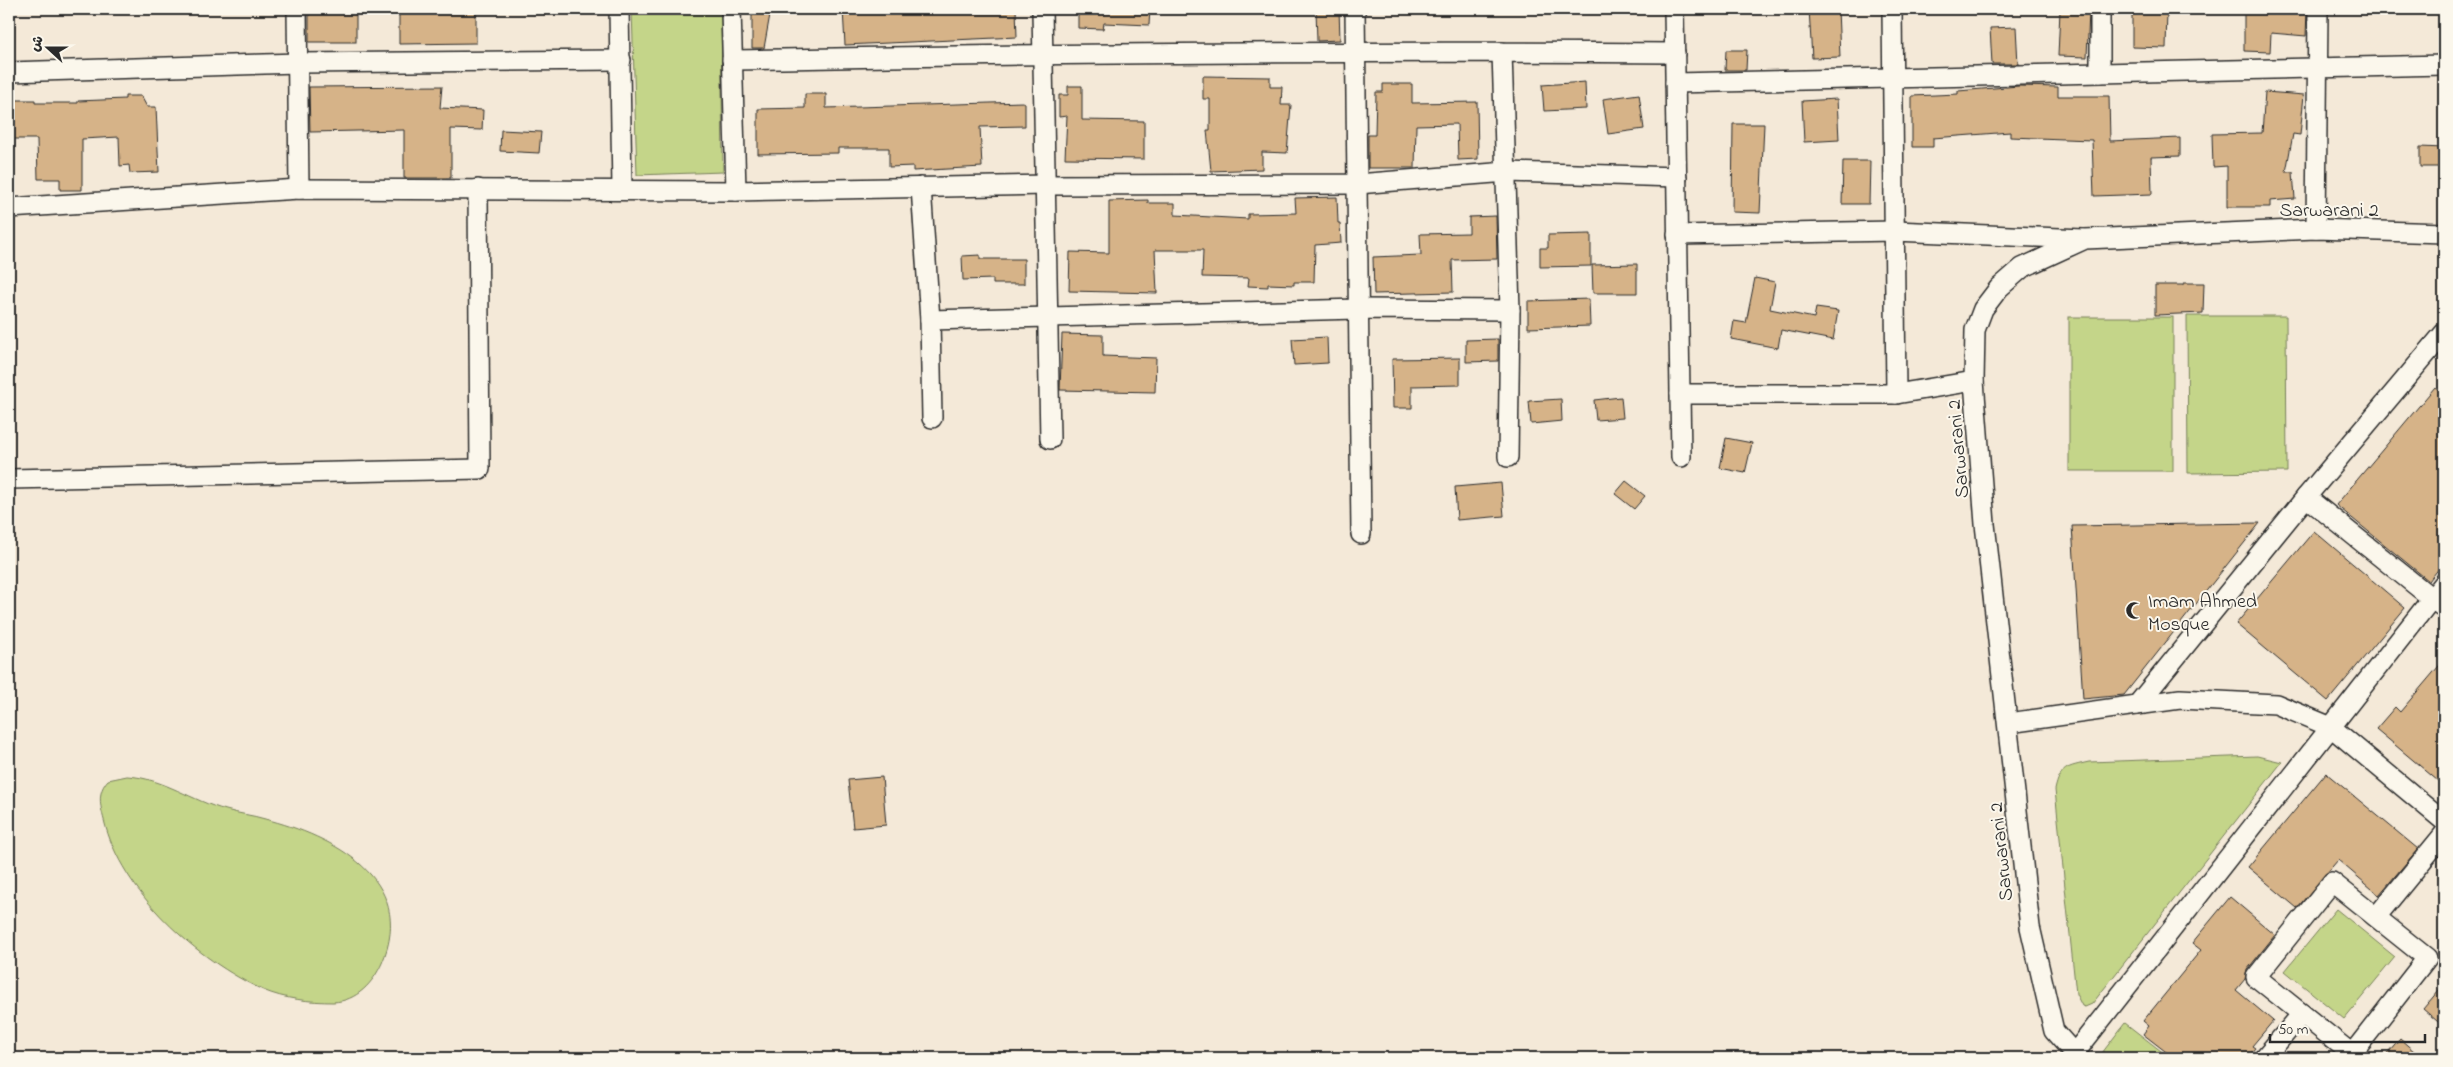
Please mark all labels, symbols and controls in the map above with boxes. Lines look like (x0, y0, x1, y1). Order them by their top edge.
north arrow (22, 22, 72, 72)
text: ش (25, 33, 50, 55)
street label: Sarwarani 2 (2279, 197, 2379, 226)
street label: Sarwarani 2 (1941, 398, 1978, 499)
place label: Imam Ahmed Mosque (2148, 588, 2257, 640)
mosque icon: Imam Ahmed Mosque (2124, 601, 2144, 621)
street label: Sarwarani 2 (1983, 801, 2022, 903)
scale bar (2270, 1012, 2426, 1044)
text: 50 m (2278, 1019, 2309, 1041)

